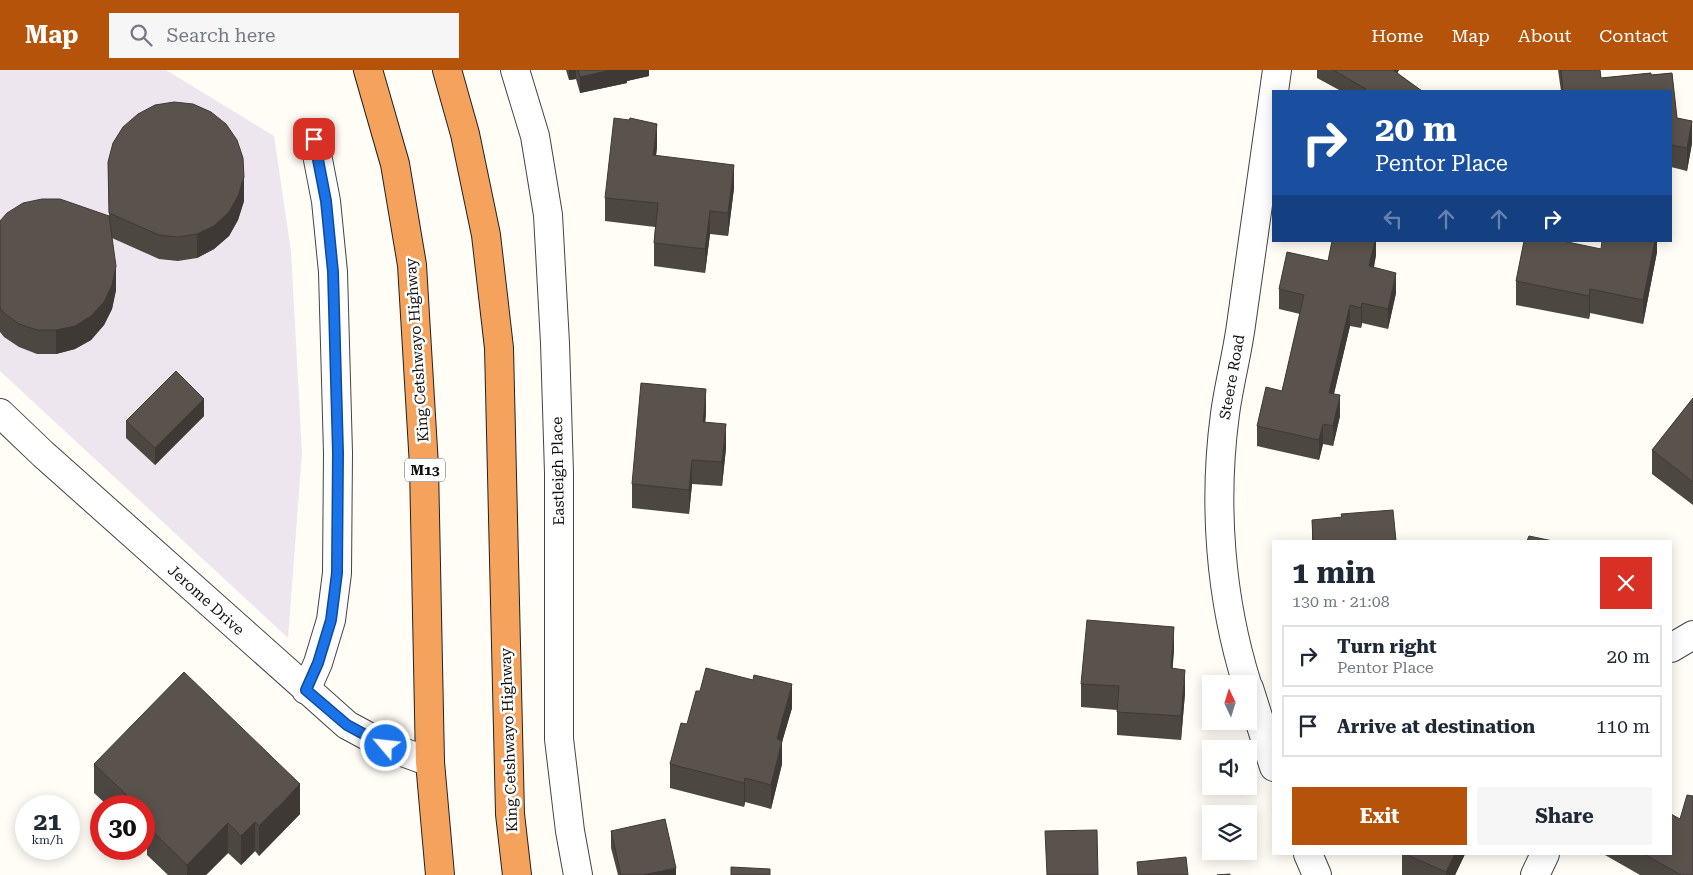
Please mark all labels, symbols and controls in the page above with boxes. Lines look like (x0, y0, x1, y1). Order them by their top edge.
search box (109, 13, 459, 58)
text: Map (25, 21, 79, 49)
icon: search (127, 21, 155, 49)
text: Search here (167, 24, 275, 47)
text: Home (1371, 25, 1423, 46)
text: Map (1451, 25, 1490, 46)
text: About (1518, 25, 1571, 46)
text: Contact (1599, 25, 1668, 46)
text: 20 m (1375, 109, 1457, 150)
icon: right (1292, 110, 1357, 175)
pin (293, 118, 335, 160)
icon: arrive (300, 125, 328, 153)
text: Pentor Place (1375, 151, 1508, 176)
icon: left (1379, 205, 1407, 233)
icon: ahead (1432, 205, 1460, 233)
icon: ahead (1485, 205, 1513, 233)
icon: right (1538, 205, 1566, 233)
street label: King Cetshwayo Highway (402, 257, 432, 443)
street label: Steere Road (1216, 333, 1248, 421)
street label: Eastleigh Place (548, 416, 568, 526)
road number: M13 (405, 458, 445, 482)
text: 1 min (1292, 555, 1375, 590)
button: close (1600, 557, 1652, 609)
street label: Jerome Drive (164, 561, 248, 639)
text: 130 m · 21:08 (1292, 592, 1390, 611)
text: Turn right (1337, 635, 1437, 658)
icon: right (1294, 642, 1322, 670)
text: 20 m (1607, 645, 1650, 668)
street label: King Cetshwayo Highway (497, 647, 521, 833)
text: Pentor Place (1337, 658, 1434, 677)
north arrow (1202, 675, 1258, 730)
map controls (1202, 675, 1257, 860)
icon: arrive (1294, 712, 1322, 740)
text: Arrive at destination (1337, 715, 1535, 738)
text: 110 m (1596, 715, 1650, 738)
position arrow (359, 719, 411, 771)
button: sound (1202, 740, 1257, 795)
button: Exit (1292, 787, 1467, 845)
button: Share (1477, 787, 1652, 845)
speed limit sign: 30 (90, 795, 155, 860)
button: layers (1202, 805, 1257, 860)
text: 21 (33, 807, 62, 836)
text: km/h (31, 833, 64, 847)

